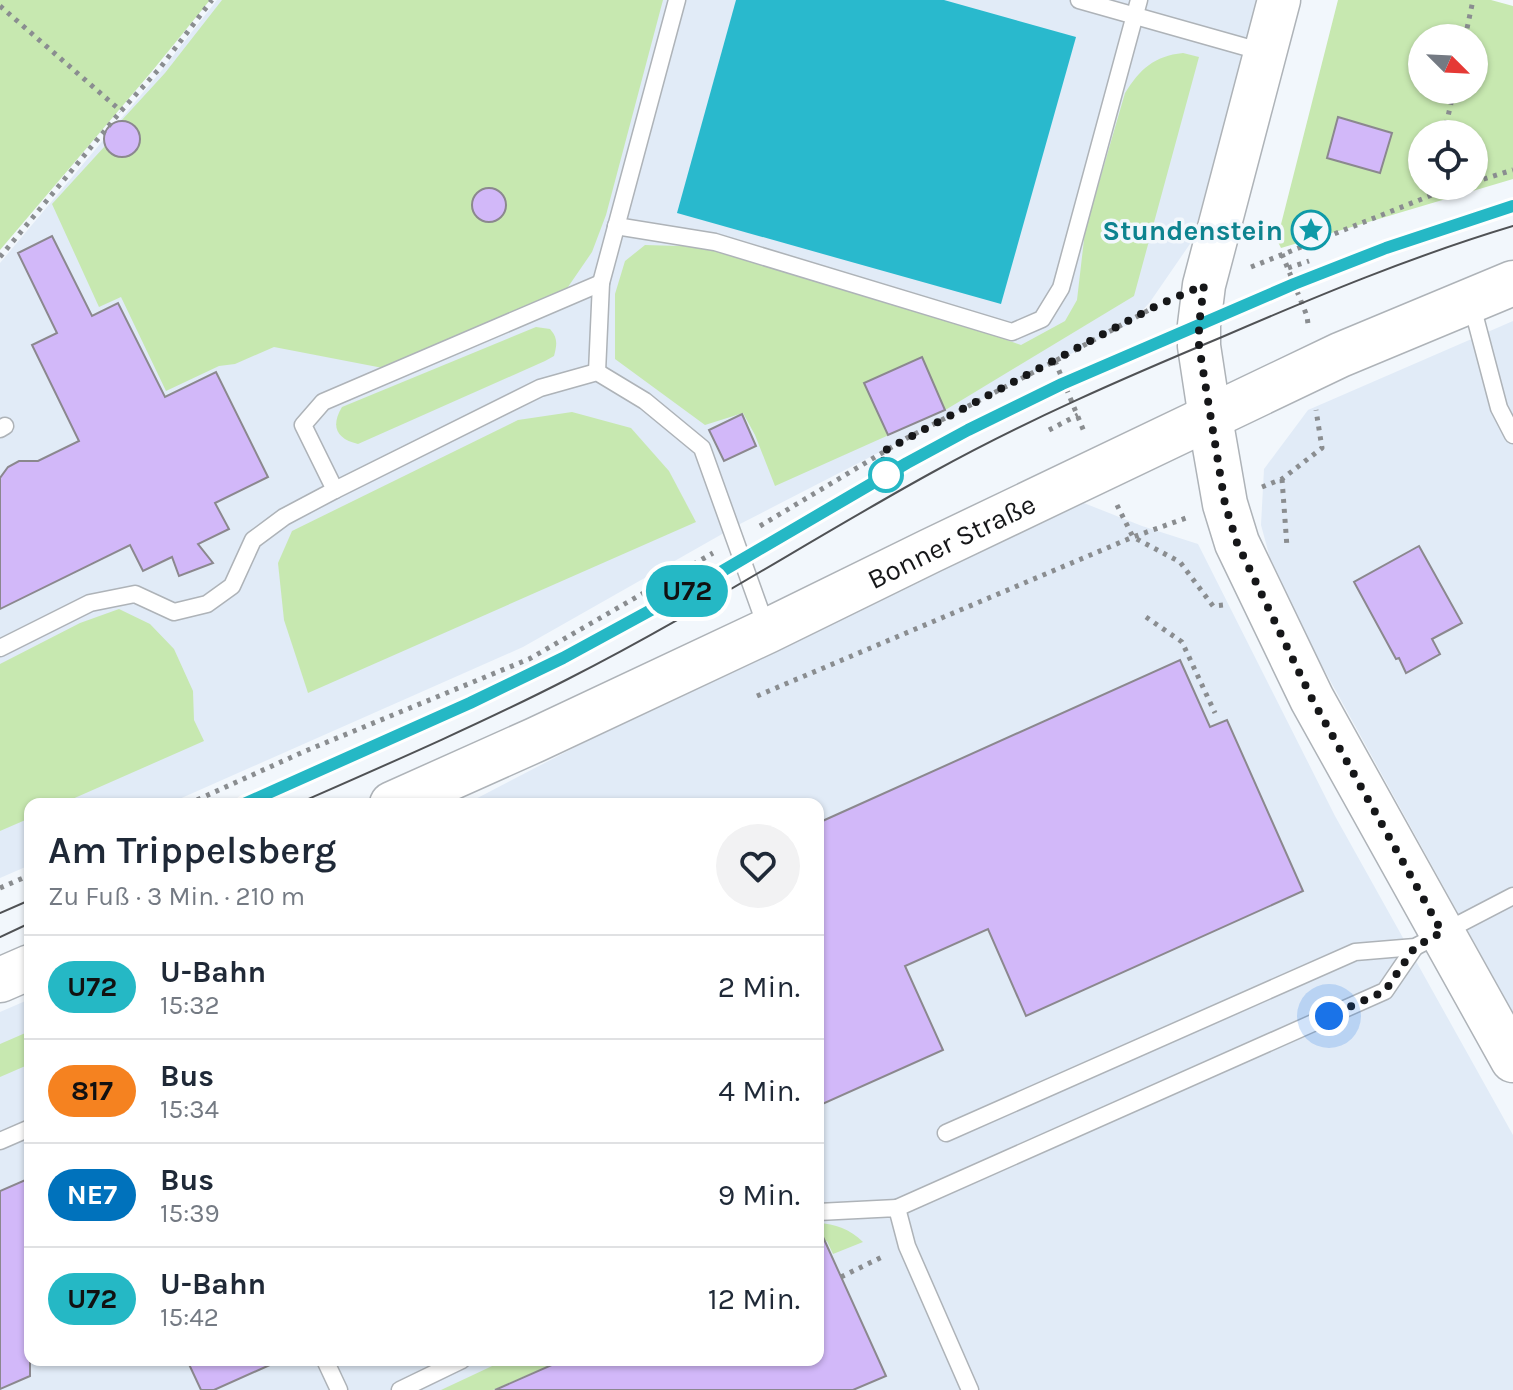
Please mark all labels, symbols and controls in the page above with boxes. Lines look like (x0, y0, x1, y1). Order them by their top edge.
north arrow (1408, 24, 1488, 104)
map controls (1408, 24, 1488, 200)
button: locate (1408, 120, 1488, 200)
place icon: Stundenstein (1290, 209, 1332, 251)
place label: Stundenstein (1102, 214, 1283, 247)
unlabelled marker (869, 458, 903, 492)
street label: Bonner Straße (862, 487, 1041, 596)
line badge: U72 (641, 565, 733, 617)
text: U72 (662, 574, 712, 607)
button: heart (716, 824, 800, 908)
text: Am Trippelsberg (48, 828, 336, 873)
text: Zu Fuß · 3 Min. · 210 m (48, 881, 305, 912)
text: U-Bahn (160, 954, 266, 990)
text: 2 Min. (718, 969, 800, 1005)
text: U72 (67, 970, 117, 1003)
text: 15:32 (160, 990, 220, 1021)
your location (1309, 996, 1349, 1036)
text: Bus (160, 1058, 214, 1094)
text: 4 Min. (718, 1073, 800, 1109)
text: 817 (71, 1074, 113, 1107)
text: 15:34 (160, 1094, 219, 1125)
text: Bus (160, 1162, 214, 1198)
text: 9 Min. (718, 1177, 800, 1213)
text: NE7 (67, 1178, 117, 1211)
text: 15:39 (160, 1198, 220, 1229)
text: U-Bahn (160, 1266, 266, 1302)
text: 12 Min. (708, 1281, 800, 1317)
text: U72 (67, 1282, 117, 1315)
text: 15:42 (160, 1302, 219, 1333)

